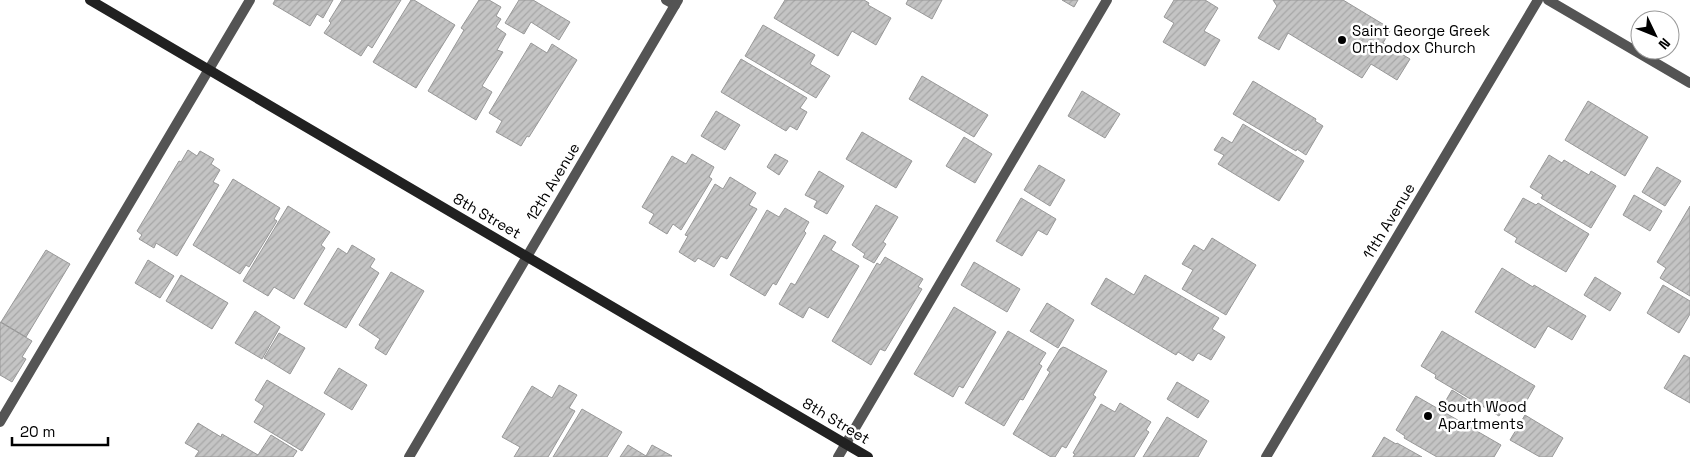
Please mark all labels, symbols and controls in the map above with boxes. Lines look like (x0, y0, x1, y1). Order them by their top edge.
north arrow (1630, 10, 1680, 60)
place label: Saint George Greek Orthodox Church (1352, 21, 1490, 57)
marker: Saint George Greek Orthodox Church (1336, 34, 1348, 46)
text: N (1655, 34, 1674, 53)
street label: 12th Avenue (522, 139, 583, 224)
street label: 11th Avenue (1358, 179, 1419, 262)
street label: 8th Street (450, 189, 525, 243)
street label: 8th Street (799, 393, 873, 448)
place label: South Wood Apartments (1438, 397, 1527, 433)
marker: South Wood Apartments (1422, 410, 1434, 422)
scale bar (12, 414, 109, 446)
text: 20 m (20, 422, 55, 441)

